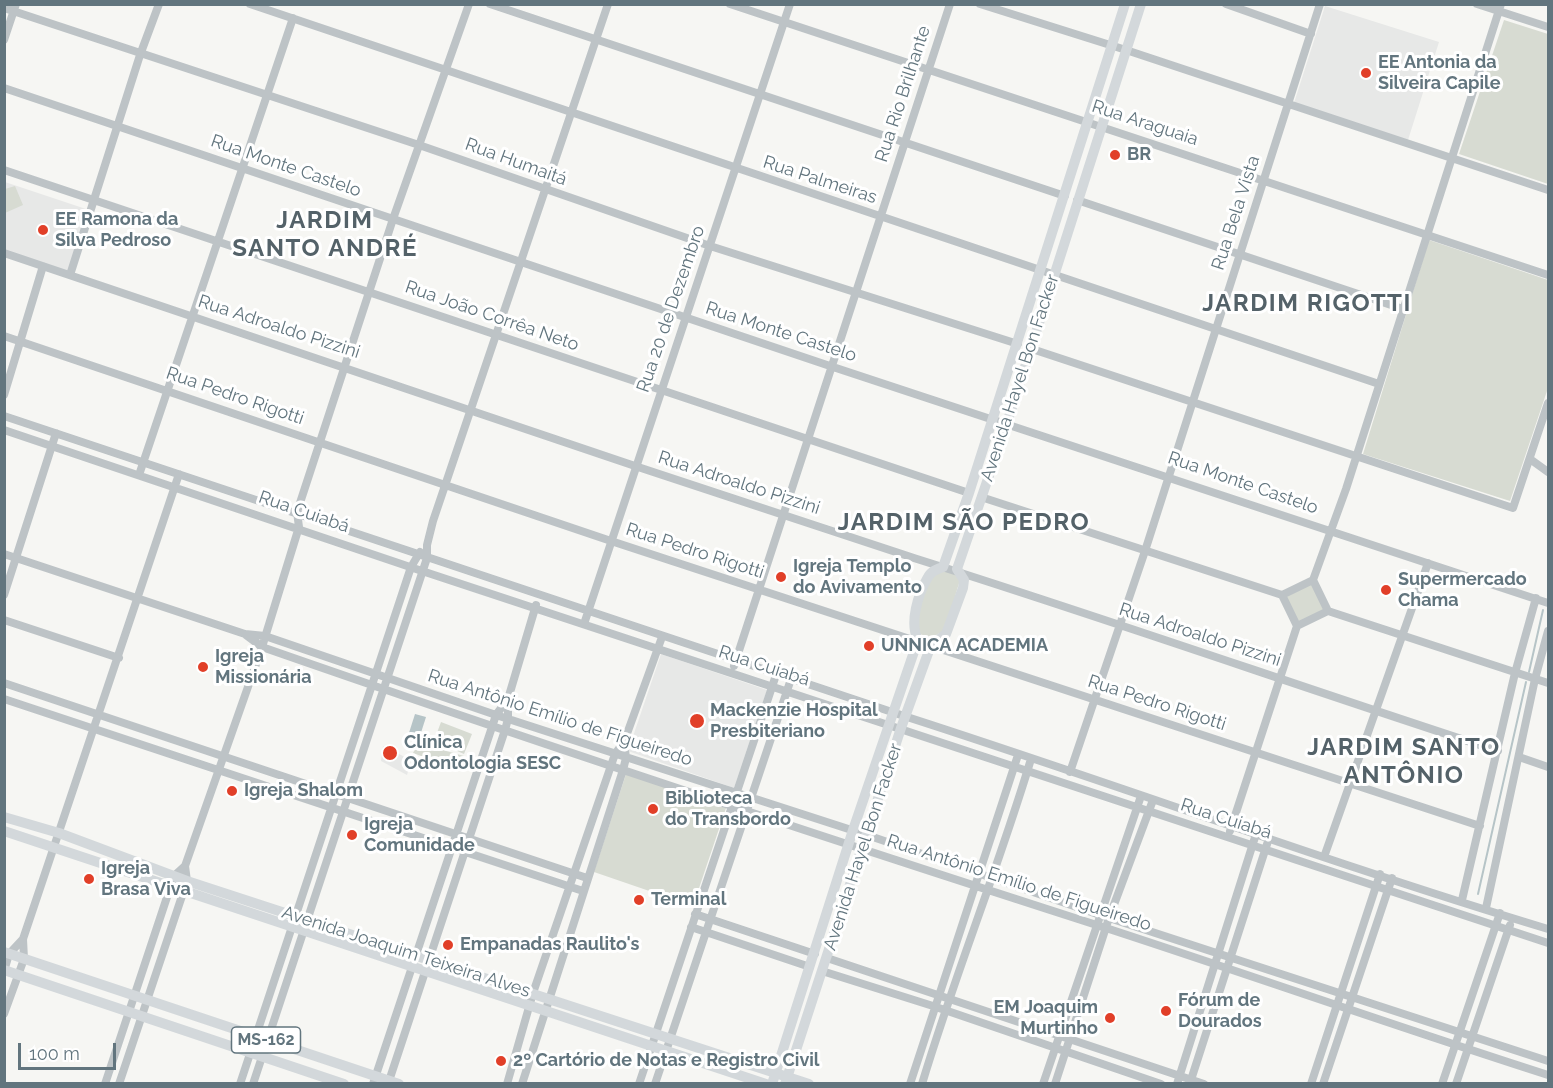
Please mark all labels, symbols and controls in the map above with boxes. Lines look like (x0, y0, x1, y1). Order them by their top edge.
street label: Rua Rio Brilhante (871, 23, 935, 165)
place label: EE Antonia da Silveira Capile (1378, 52, 1501, 94)
marker: EE Antonia da Silveira Capile (1359, 66, 1373, 80)
street label: Rua Araguaia (1089, 96, 1201, 150)
street label: Rua Monte Castelo (208, 130, 364, 202)
street label: Rua Humaitá (462, 134, 570, 190)
place label: BR (1127, 144, 1151, 166)
marker: BR (1108, 148, 1122, 162)
street label: Rua Palmeiras (760, 151, 880, 209)
street label: Rua Bela Vista (1207, 153, 1265, 273)
district label: JARDIM SANTO ANDRÉ (232, 207, 418, 263)
place label: EE Ramona da Silva Pedroso (55, 209, 178, 252)
marker: EE Ramona da Silva Pedroso (36, 223, 50, 237)
street label: Rua 20 de Dezembro (632, 223, 710, 395)
street label: Avenida Hayel Bon Facker (976, 272, 1064, 484)
street label: Rua João Corrêa Neto (402, 276, 582, 356)
district label: JARDIM RIGOTTI (1202, 290, 1412, 318)
street label: Rua Adroaldo Pizzini (195, 291, 363, 363)
street label: Rua Monte Castelo (703, 297, 859, 367)
street label: Rua Pedro Rigotti (163, 362, 307, 430)
street label: Rua Adroaldo Pizzini (655, 447, 823, 519)
street label: Rua Monte Castelo (1165, 447, 1321, 519)
street label: Rua Cuiabá (256, 486, 352, 538)
district label: JARDIM SÃO PEDRO (838, 509, 1090, 537)
street label: Rua Pedro Rigotti (623, 518, 767, 584)
place label: Igreja Templo do Avivamento (793, 556, 922, 598)
place label: Supermercado Chama (1398, 569, 1527, 612)
marker: Igreja Templo do Avivamento (774, 570, 788, 584)
marker: Supermercado Chama (1379, 583, 1393, 597)
street label: Rua Adroaldo Pizzini (1116, 599, 1284, 671)
place label: UNNICA ACADEMIA (881, 635, 1048, 657)
marker: UNNICA ACADEMIA (862, 639, 876, 653)
street label: Rua Cuiabá (716, 641, 812, 691)
place label: Igreja Missionária (215, 646, 312, 688)
marker: Igreja Missionária (196, 660, 210, 674)
street label: Rua Antônio Emílio de Figueiredo (425, 665, 695, 771)
street label: Rua Pedro Rigotti (1085, 670, 1229, 736)
place label: Mackenzie Hospital Presbiteriano (710, 700, 878, 742)
marker: Mackenzie Hospital Presbiteriano (688, 712, 706, 730)
place label: Clínica Odontologia SESC (404, 732, 561, 774)
district label: JARDIM SANTO ANTÔNIO (1307, 734, 1501, 790)
street label: Avenida Hayel Bon Facker (819, 741, 907, 953)
marker: Clínica Odontologia SESC (381, 744, 399, 762)
place label: Igreja Shalom (244, 780, 363, 802)
marker: Igreja Shalom (225, 784, 239, 798)
place label: Biblioteca do Transbordo (665, 788, 791, 830)
street label: Rua Cuiabá (1178, 794, 1274, 844)
marker: Biblioteca do Transbordo (646, 802, 660, 816)
place label: Igreja Comunidade (364, 814, 475, 856)
marker: Igreja Comunidade (345, 828, 359, 842)
street label: Rua Antônio Emílio de Figueiredo (884, 830, 1154, 936)
place label: Igreja Brasa Viva (101, 858, 191, 900)
marker: Igreja Brasa Viva (82, 872, 96, 886)
place label: Terminal (651, 889, 726, 911)
marker: Terminal (632, 893, 646, 907)
street label: Avenida Joaquim Teixeira Alves (279, 902, 533, 1002)
place label: Empanadas Raulito's (460, 934, 639, 956)
marker: Empanadas Raulito's (441, 938, 455, 952)
place label: Fórum de Dourados (1178, 990, 1262, 1032)
place label: EM Joaquim Murtinho (993, 997, 1098, 1040)
marker: Fórum de Dourados (1159, 1004, 1173, 1018)
marker: EM Joaquim Murtinho (1103, 1011, 1117, 1025)
road number: MS-162 (232, 1027, 300, 1053)
scale bar (21, 1031, 118, 1069)
text: 100 m (29, 1043, 80, 1064)
place label: 2º Cartório de Notas e Registro Civil (513, 1050, 820, 1072)
marker: 2º Cartório de Notas e Registro Civil (494, 1054, 508, 1068)

